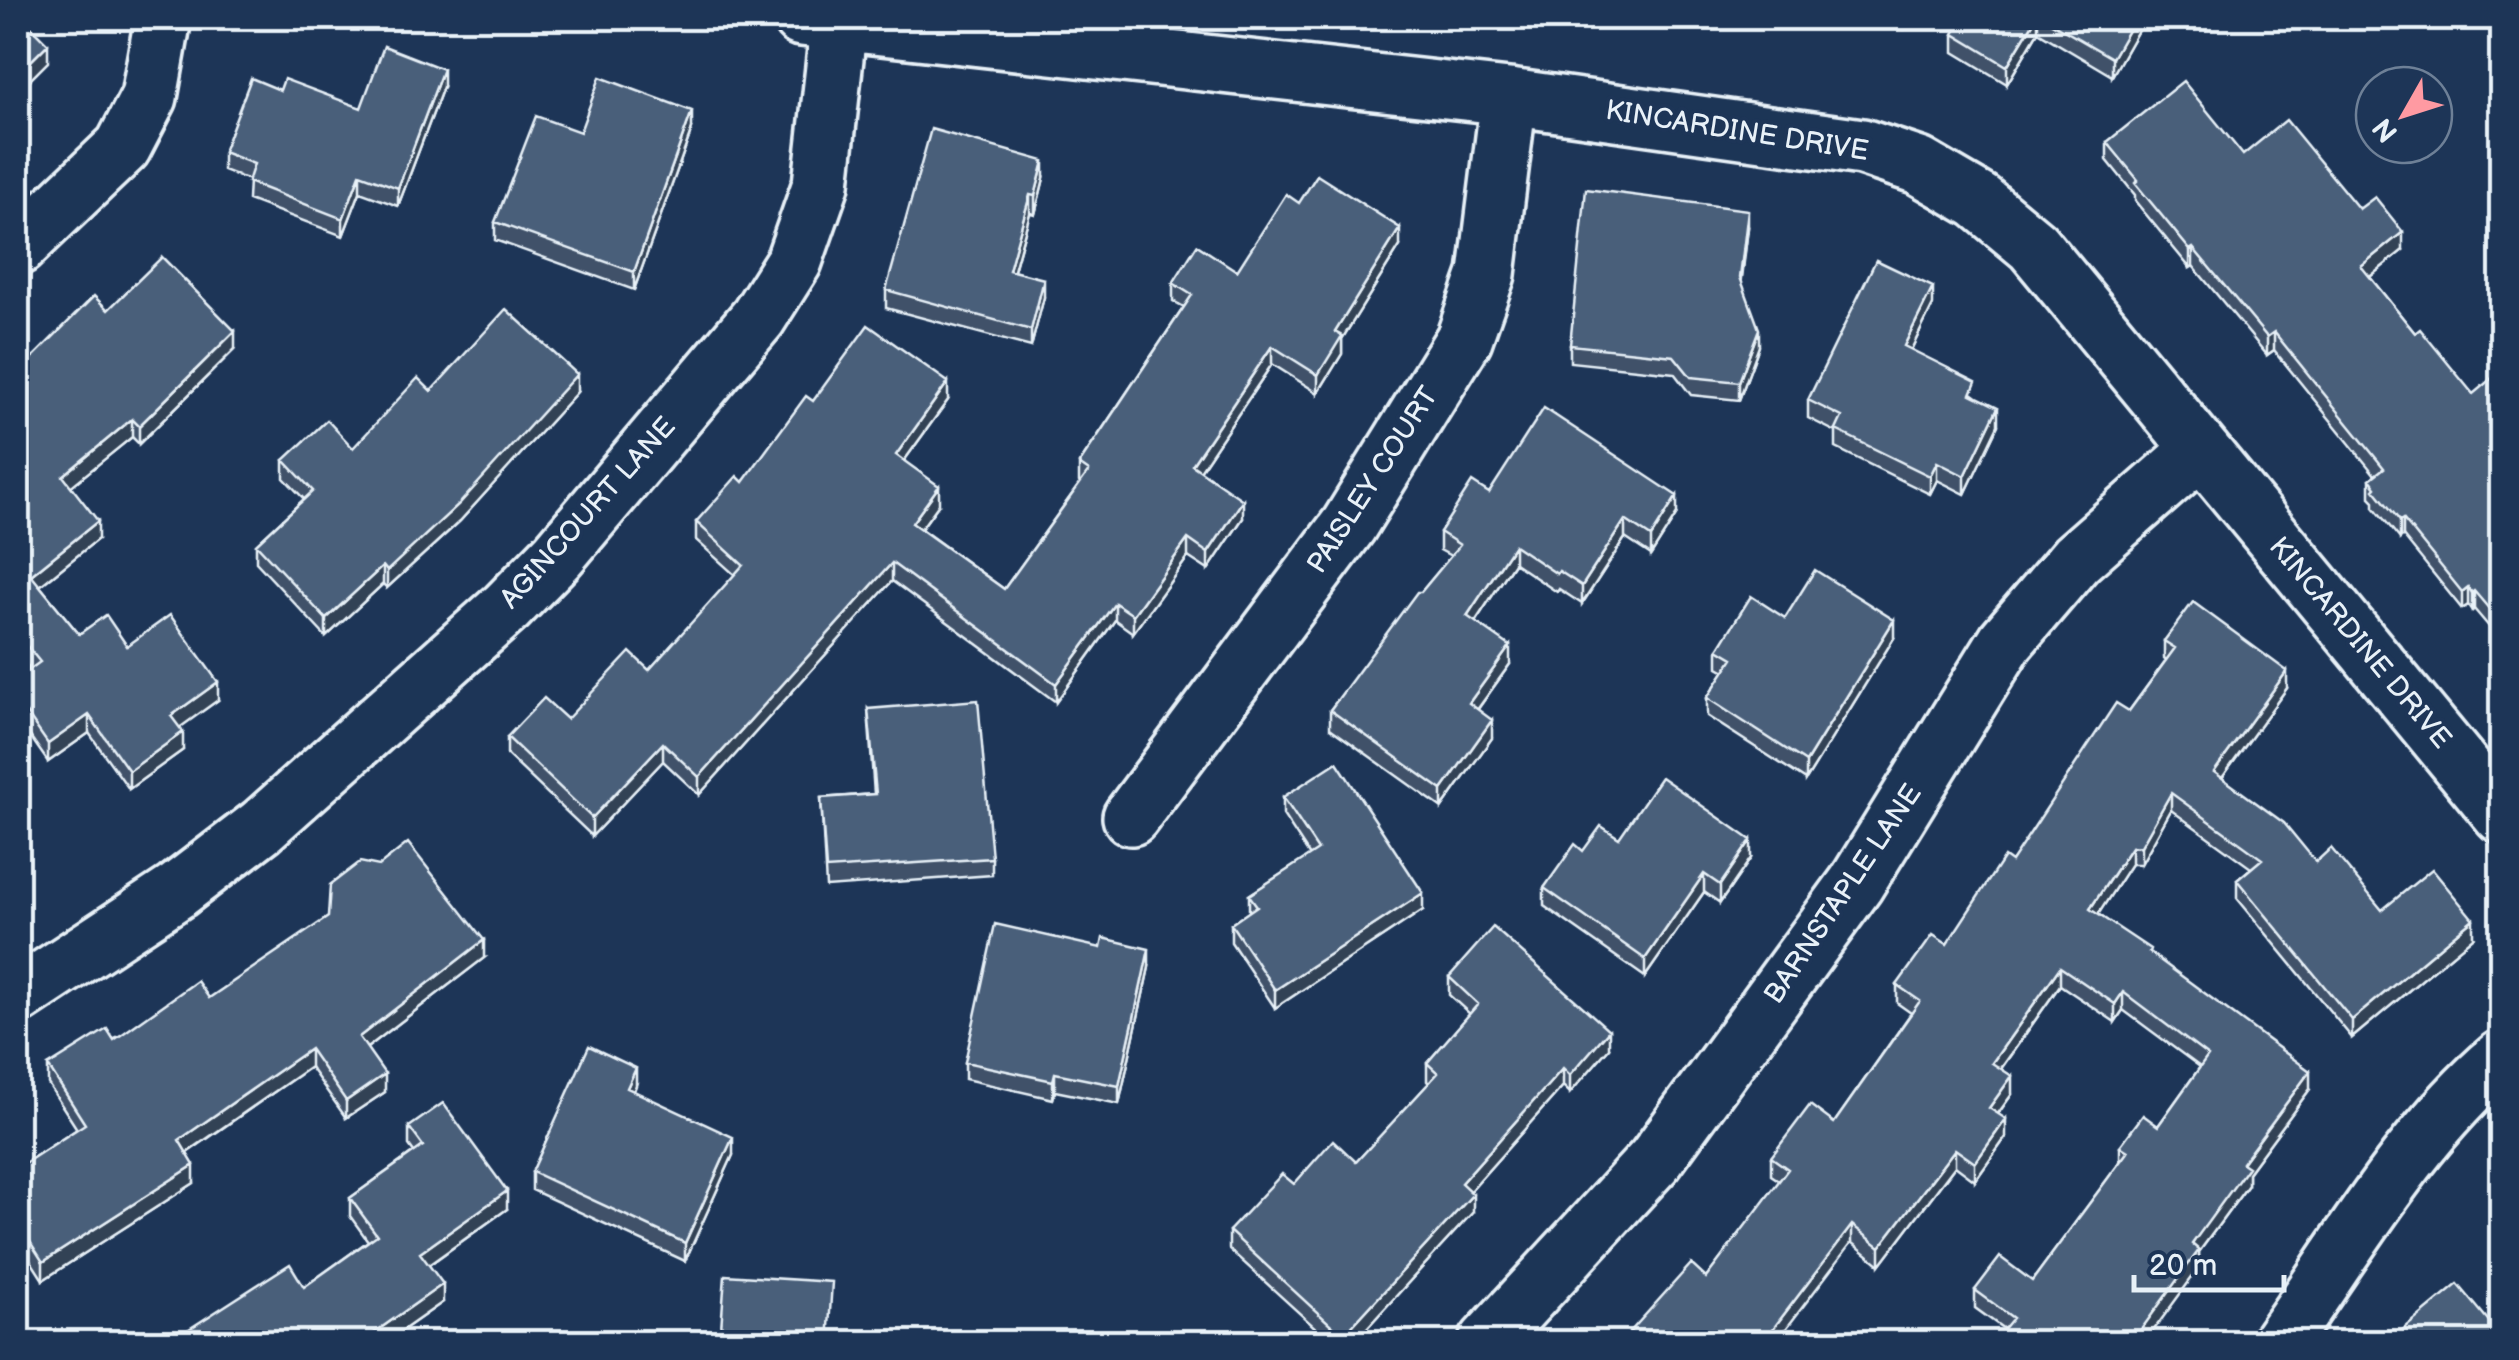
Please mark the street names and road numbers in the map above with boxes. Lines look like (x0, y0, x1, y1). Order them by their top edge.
street label: KINCARDINE DRIVE (1603, 94, 1871, 168)
street label: PAISLEY COURT (1301, 381, 1446, 579)
street label: AGINCOURT LANE (493, 411, 683, 615)
street label: KINCARDINE DRIVE (2262, 531, 2458, 755)
street label: BARNSTAPLE LANE (1757, 778, 1929, 1010)

